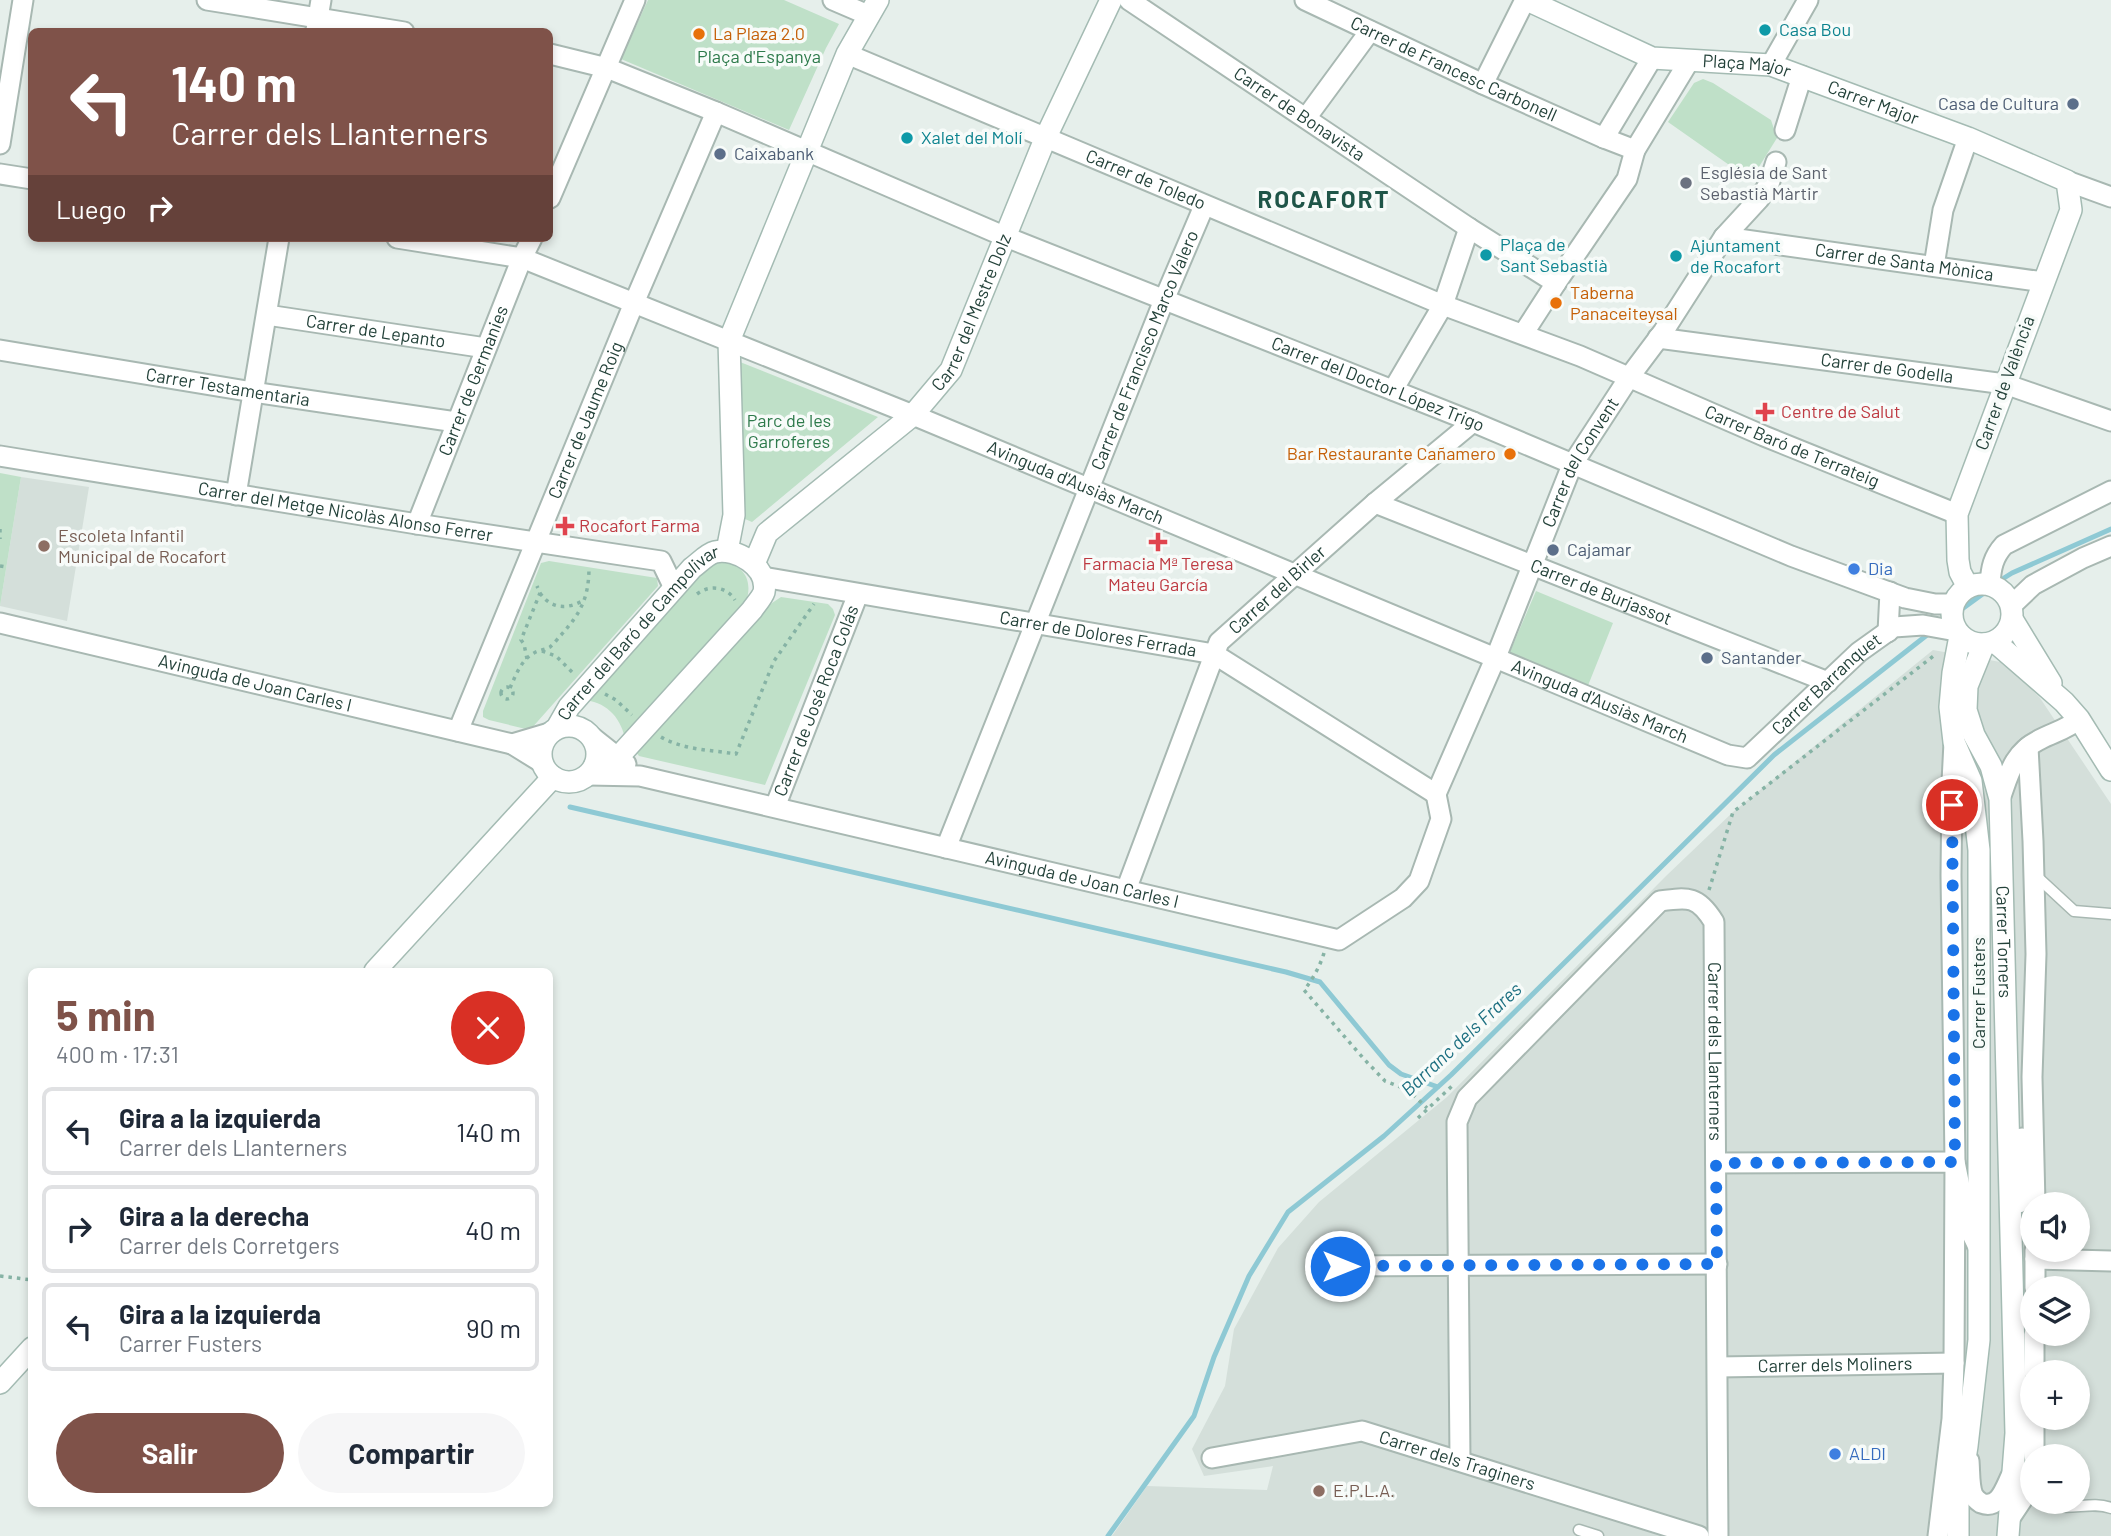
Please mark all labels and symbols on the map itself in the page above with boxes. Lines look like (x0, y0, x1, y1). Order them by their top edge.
street label: Carrer de Francesc Carbonell (1347, 11, 1561, 126)
place label: Casa Bou (1779, 18, 1851, 40)
place label: La Plaza 2.0 (713, 22, 805, 44)
marker: Casa Bou (1757, 22, 1773, 38)
marker: La Plaza 2.0 (691, 26, 707, 42)
park label: Plaça d'Espanya (697, 45, 821, 67)
street label: Plaça Major (1702, 49, 1795, 82)
street label: Carrer de Bonavista (1230, 62, 1370, 165)
street label: Carrer Major (1825, 75, 1923, 129)
place label: Casa de Cultura (1938, 92, 2059, 114)
marker: Casa de Cultura (2065, 96, 2081, 112)
place label: Xalet del Molí (921, 126, 1022, 148)
marker: Xalet del Molí (899, 130, 915, 146)
place label: Caixabank (734, 142, 814, 164)
street label: Carrer de Toledo (1083, 144, 1209, 214)
marker: Caixabank (712, 146, 728, 162)
place label: Església de Sant Sebastià Màrtir (1700, 161, 1828, 204)
marker: Església de Sant Sebastià Màrtir (1678, 175, 1694, 191)
district label: ROCAFORT (1257, 184, 1391, 213)
street label: Carrer de Francisco Marco Valero (1086, 227, 1202, 473)
street label: Carrer del Mestre Dolz (926, 230, 1015, 395)
place label: Plaça de Sant Sebastià (1500, 233, 1608, 276)
place label: Ajuntament de Rocafort (1690, 234, 1781, 277)
street label: Carrer de Santa Mònica (1814, 238, 1995, 285)
marker: Plaça de Sant Sebastià (1478, 247, 1494, 263)
marker: Ajuntament de Rocafort (1668, 248, 1684, 264)
place label: Taberna Panaceiteysal (1570, 281, 1678, 324)
marker: Taberna Panaceiteysal (1548, 295, 1564, 311)
street label: Carrer de Germanies (433, 302, 512, 459)
street label: Carrer de Lepanto (305, 309, 447, 352)
street label: Carrer de València (1970, 313, 2039, 453)
street label: Carrer del Doctor López Trigo (1268, 331, 1488, 436)
street label: Carrer de Jaume Roig (543, 338, 627, 502)
street label: Carrer de Godella (1819, 348, 1955, 387)
street label: Carrer Testamentaria (144, 362, 312, 410)
street label: Carrer del Convent (1536, 393, 1623, 530)
street label: Carrer Baró de Terrateig (1702, 400, 1883, 492)
place label: Centre de Salut (1781, 400, 1900, 422)
marker: Centre de Salut (1755, 402, 1775, 422)
park label: Parc de les Garroferes (747, 409, 831, 452)
street label: Avinguda d'Ausiàs March (984, 435, 1167, 528)
place label: Bar Restaurante Cañamero (1287, 442, 1496, 464)
marker: Bar Restaurante Cañamero (1502, 446, 1518, 462)
street label: Carrer del Metge Nicolàs Alonso Ferrer (197, 476, 495, 545)
place label: Rocafort Farma (579, 514, 700, 536)
marker: Rocafort Farma (557, 518, 573, 534)
place label: Escoleta Infantil Municipal de Rocafort (58, 524, 227, 567)
marker: Farmacia Mª Teresa Mateu García (1150, 534, 1166, 550)
marker: Escoleta Infantil Municipal de Rocafort (36, 538, 52, 554)
place label: Cajamar (1567, 538, 1632, 560)
street label: Carrer del Baró de Campolivar (552, 539, 721, 724)
street label: Carrer del Birler (1224, 540, 1330, 638)
marker: Cajamar (1545, 542, 1561, 558)
place label: Farmacia Mª Teresa Mateu García (1083, 552, 1233, 595)
street label: Carrer de Burjassot (1528, 554, 1675, 629)
place label: Dia (1868, 557, 1893, 579)
marker: Dia (1846, 561, 1862, 577)
street label: Carrer de José Roca Colás (768, 602, 863, 799)
street label: Carrer de Dolores Ferrada (998, 606, 1198, 661)
street label: Carrer Barranquet (1767, 628, 1885, 739)
place label: Santander (1721, 646, 1802, 668)
street label: Avinguda de Joan Carles I (156, 649, 354, 716)
marker: Santander (1699, 650, 1715, 666)
street label: Avinguda d'Ausiàs March (1508, 654, 1692, 747)
pin (1922, 775, 1982, 835)
street label: Avinguda de Joan Carles I (983, 845, 1181, 912)
street label: Carrer Torners (1992, 885, 2017, 998)
street label: Carrer Fusters (1967, 937, 1989, 1049)
street label: Carrer dels Llanterners (1704, 962, 1727, 1141)
water label: Barranc dels Frares (1396, 977, 1526, 1100)
position arrow (1303, 1229, 1377, 1303)
street label: Carrer dels Moliners (1758, 1352, 1912, 1376)
street label: Carrer dels Traginers (1377, 1425, 1538, 1494)
place label: ALDI (1849, 1442, 1886, 1464)
marker: ALDI (1827, 1446, 1843, 1462)
place label: E.P.L.A. (1333, 1479, 1395, 1501)
marker: E.P.L.A. (1311, 1483, 1327, 1499)

